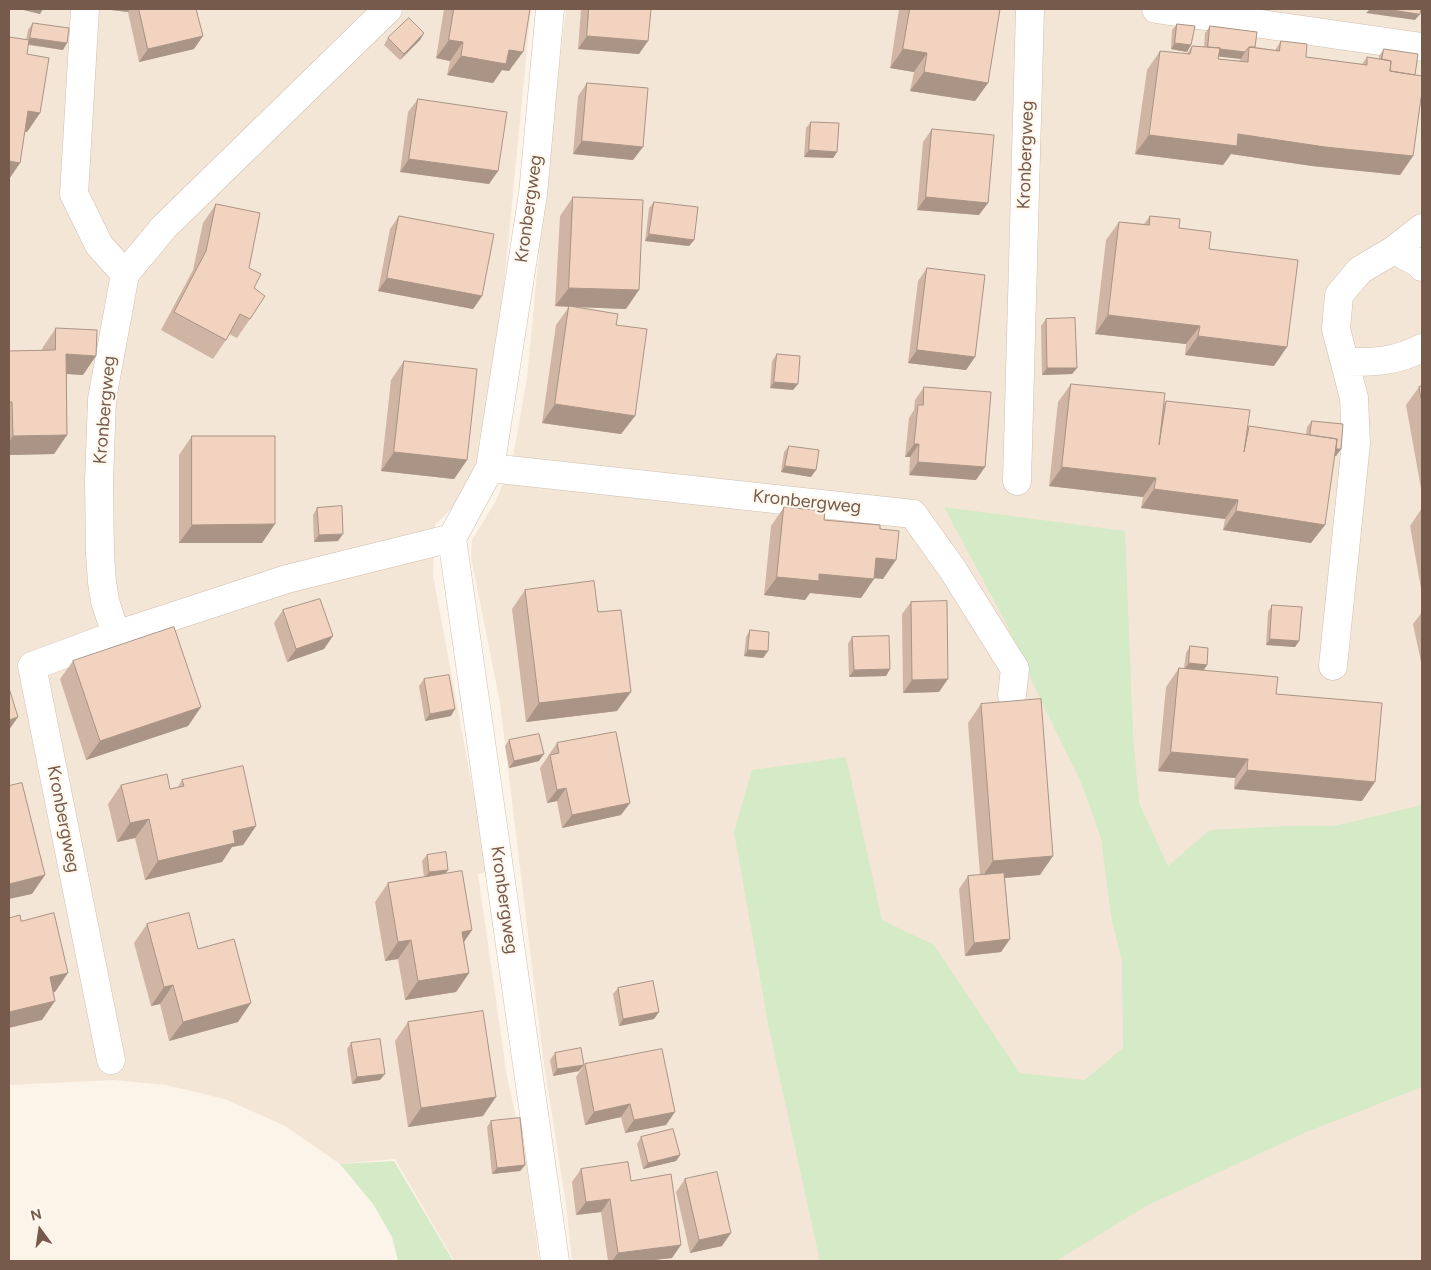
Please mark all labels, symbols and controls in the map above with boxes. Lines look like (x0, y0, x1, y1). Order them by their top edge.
street label: Kronbergweg (1013, 100, 1039, 210)
street label: Kronbergweg (511, 154, 547, 264)
street label: Kronbergweg (89, 355, 121, 465)
street label: Kronbergweg (752, 486, 862, 518)
street label: Kronbergweg (42, 764, 84, 874)
street label: Kronbergweg (486, 845, 522, 955)
north arrow (15, 1205, 65, 1255)
text: N (29, 1205, 44, 1225)

